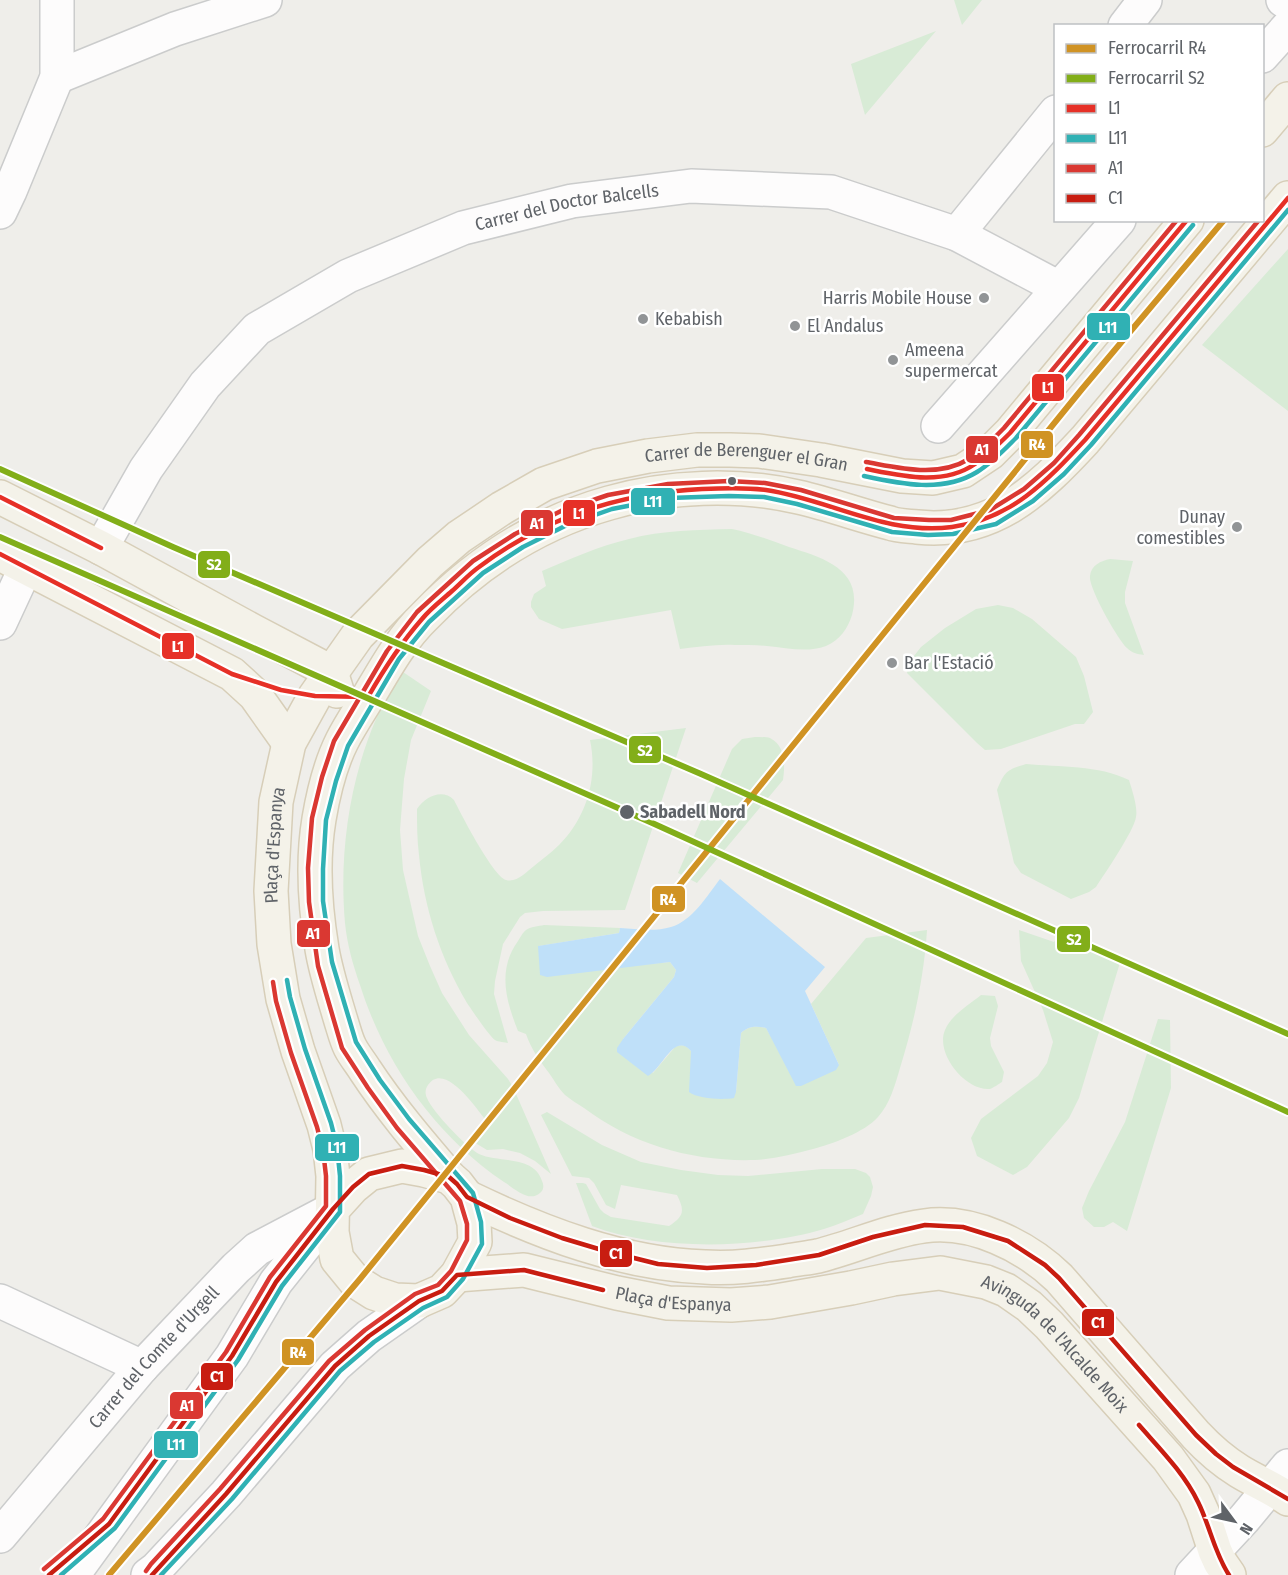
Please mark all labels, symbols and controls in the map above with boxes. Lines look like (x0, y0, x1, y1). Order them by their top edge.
legend (1054, 24, 1264, 222)
text: Ferrocarril R4 (1108, 37, 1207, 59)
text: Ferrocarril S2 (1108, 67, 1205, 89)
text: L1 (1108, 97, 1121, 119)
text: L11 (1108, 127, 1128, 149)
text: A1 (1108, 157, 1124, 179)
street label: Carrer del Doctor Balcells (473, 179, 660, 236)
text: C1 (1108, 187, 1123, 209)
place label: Harris Mobile House (823, 287, 972, 309)
marker: Harris Mobile House (977, 291, 991, 305)
place label: Kebabish (655, 308, 723, 330)
marker: Kebabish (636, 312, 650, 326)
line badge: L11 (1086, 312, 1131, 341)
place label: El Andalus (807, 315, 884, 337)
text: L11 (1099, 318, 1117, 337)
marker: El Andalus (788, 319, 802, 333)
place label: Ameena supermercat (905, 339, 998, 382)
marker: Ameena supermercat (886, 353, 900, 367)
line badge: L1 (1031, 373, 1065, 402)
text: L1 (1042, 378, 1054, 397)
line badge: R4 (1020, 430, 1054, 459)
line badge: A1 (965, 435, 999, 464)
text: R4 (1029, 435, 1045, 454)
street label: Carrer de Berenguer el Gran (644, 439, 850, 476)
text: A1 (974, 440, 989, 459)
unlabelled marker (726, 475, 738, 487)
line badge: L11 (630, 487, 676, 516)
text: L11 (644, 492, 662, 511)
line badge: L1 (562, 499, 596, 527)
text: L1 (573, 504, 585, 523)
place label: Dunay comestibles (1137, 506, 1225, 549)
line badge: A1 (520, 509, 554, 537)
text: A1 (529, 514, 544, 533)
marker: Dunay comestibles (1230, 520, 1244, 534)
line badge: S2 (197, 550, 231, 579)
text: S2 (206, 555, 222, 574)
line badge: L1 (161, 632, 195, 660)
text: L1 (172, 637, 184, 656)
place label: Bar l'Estació (904, 652, 994, 674)
marker: Bar l'Estació (885, 656, 899, 670)
line badge: S2 (628, 735, 662, 764)
text: S2 (637, 741, 653, 760)
street label: Plaça d'Espanya (260, 785, 290, 904)
place label: Sabadell Nord (640, 801, 746, 823)
marker: Sabadell Nord (618, 803, 636, 821)
line badge: R4 (651, 885, 686, 913)
text: R4 (660, 890, 676, 909)
line badge: A1 (296, 919, 331, 948)
text: A1 (305, 924, 320, 943)
line badge: S2 (1056, 925, 1091, 953)
text: S2 (1066, 930, 1082, 949)
line badge: L11 (314, 1133, 360, 1162)
text: L11 (328, 1138, 346, 1157)
line badge: C1 (599, 1239, 633, 1268)
text: C1 (609, 1244, 623, 1263)
street label: Avinguda de l'Alcalde Moix (978, 1270, 1133, 1417)
street label: Carrer del Comte d'Urgell (84, 1281, 224, 1433)
street label: Plaça d'Espanya (613, 1282, 732, 1316)
line badge: C1 (1081, 1308, 1115, 1337)
text: C1 (1091, 1313, 1105, 1332)
line badge: R4 (281, 1338, 315, 1366)
text: R4 (290, 1343, 306, 1362)
line badge: C1 (200, 1362, 234, 1391)
text: C1 (210, 1367, 224, 1386)
line badge: A1 (169, 1391, 204, 1420)
text: A1 (179, 1396, 194, 1415)
line badge: L11 (153, 1430, 199, 1459)
text: L11 (167, 1435, 185, 1454)
north arrow (1204, 1491, 1264, 1551)
text: N (1236, 1520, 1257, 1538)

